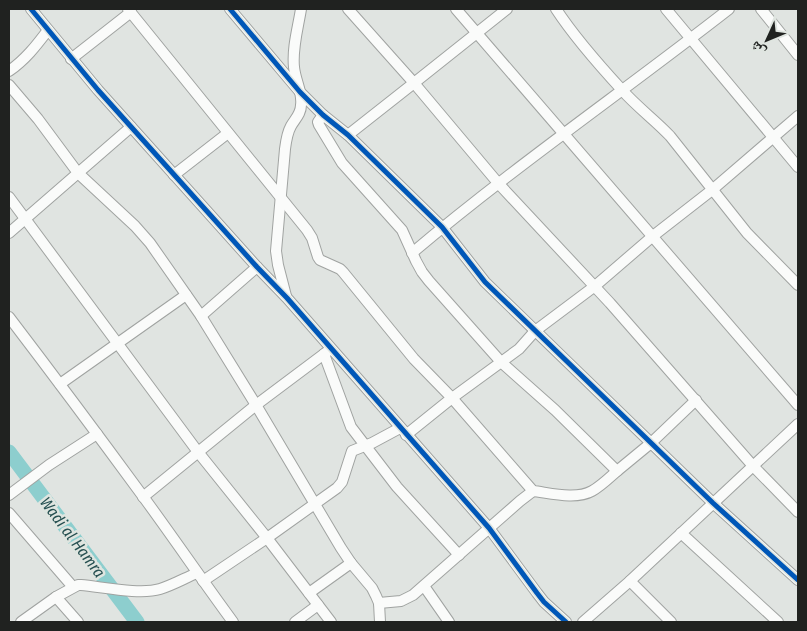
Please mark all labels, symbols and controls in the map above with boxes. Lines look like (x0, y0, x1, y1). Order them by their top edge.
north arrow (742, 15, 792, 65)
text: ش (747, 37, 769, 60)
water label: Wadi al Hamra (36, 493, 109, 581)

